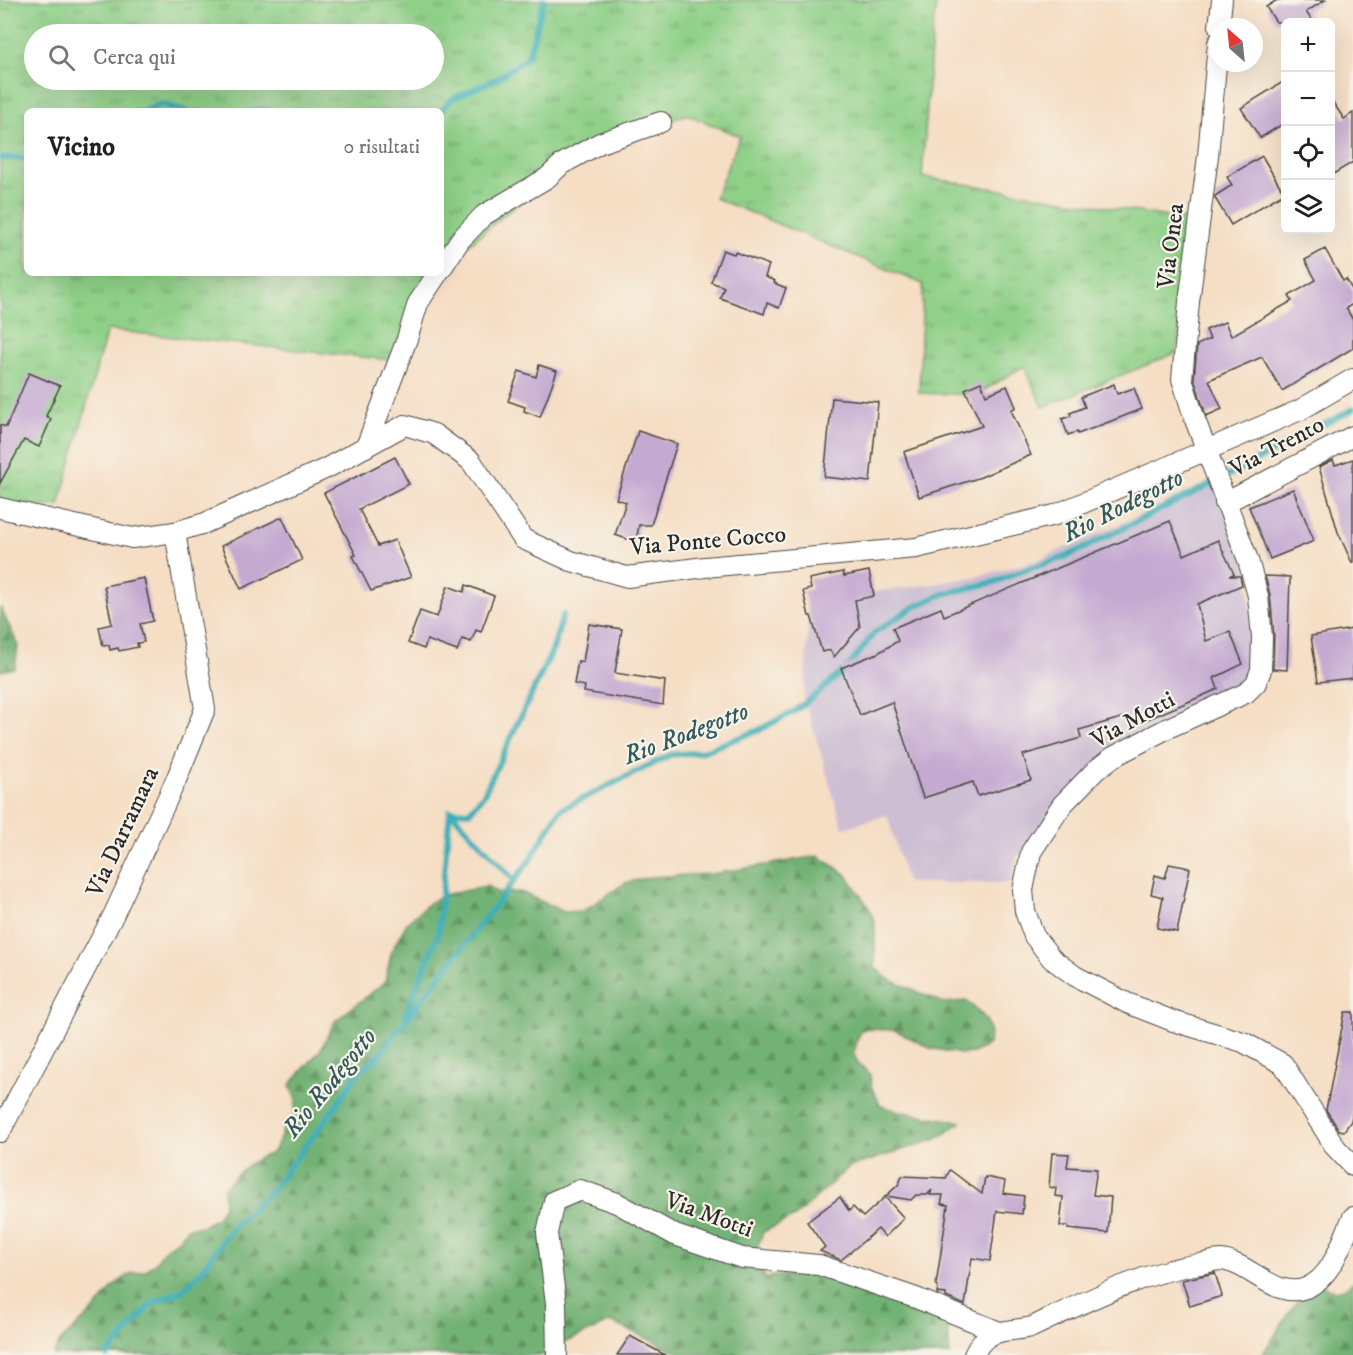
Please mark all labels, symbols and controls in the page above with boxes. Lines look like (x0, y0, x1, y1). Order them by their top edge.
north arrow (1209, 18, 1263, 72)
map controls (1281, 18, 1335, 234)
button: + (1281, 18, 1335, 72)
search box (24, 24, 444, 90)
icon: search (45, 41, 78, 74)
text: Cerca qui (93, 44, 176, 71)
button: − (1281, 72, 1335, 126)
button: locate (1281, 126, 1335, 180)
text: Vicino (48, 131, 115, 164)
text: 0 risultati (344, 135, 420, 160)
button: layers (1281, 180, 1335, 234)
street label: Via Onea (1151, 201, 1191, 292)
street label: Via Trento (1224, 410, 1329, 485)
water label: Rio Rodegotto (1056, 461, 1189, 551)
street label: Via Ponte Cocco (628, 519, 787, 563)
street label: Via Motti (1085, 685, 1180, 756)
water label: Rio Rodegotto (618, 695, 753, 773)
street label: Via Darramara (79, 761, 167, 903)
water label: Rio Rodegotto (275, 1021, 384, 1145)
street label: Via Motti (660, 1185, 757, 1245)

